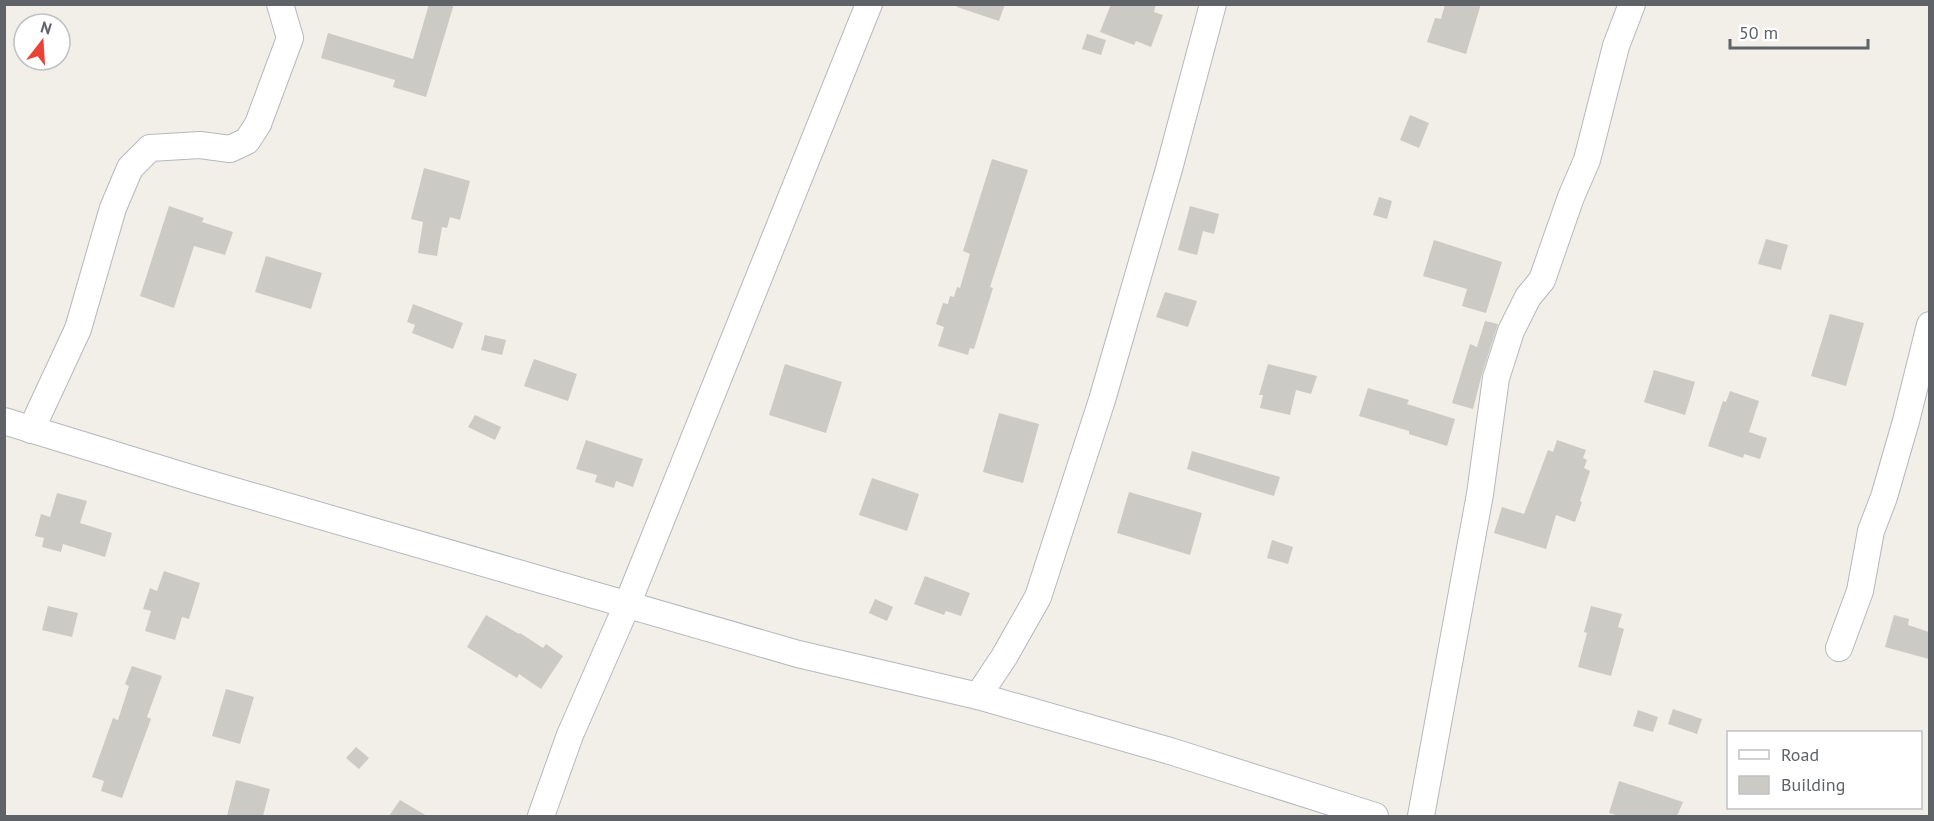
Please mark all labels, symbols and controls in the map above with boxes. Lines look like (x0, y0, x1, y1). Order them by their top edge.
north arrow (12, 12, 72, 72)
scale bar (1730, 12, 1868, 50)
text: N (38, 17, 54, 39)
text: 50 m (1739, 21, 1778, 44)
legend (1727, 731, 1922, 809)
text: Road (1781, 743, 1819, 766)
text: Building (1781, 773, 1845, 796)

